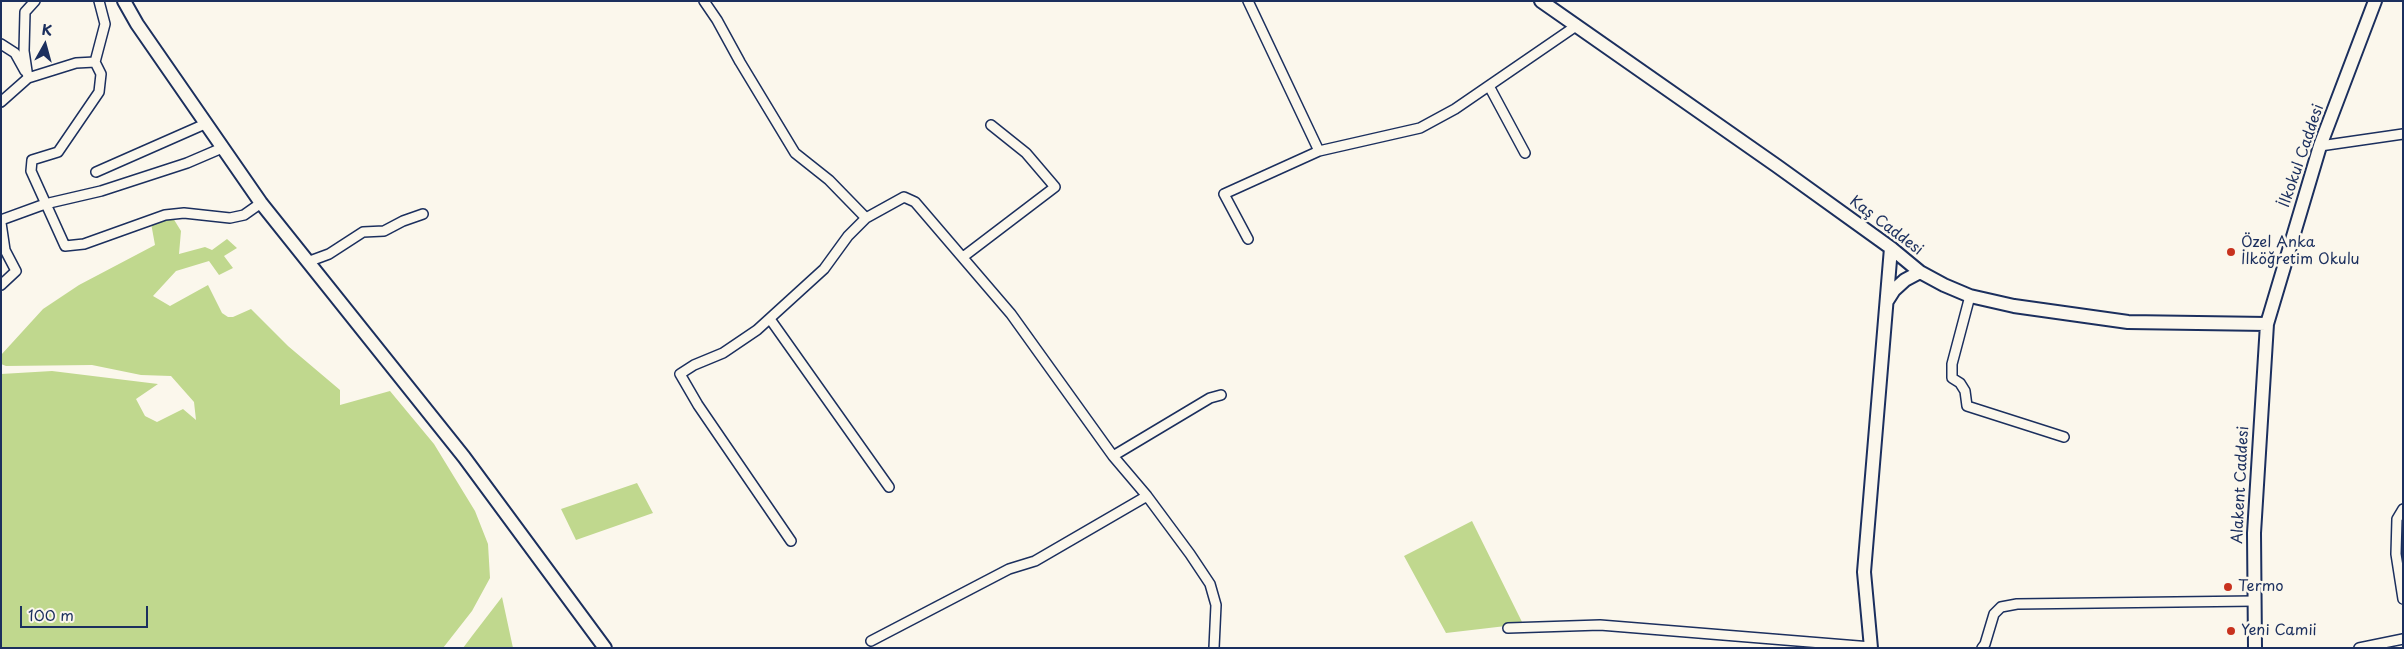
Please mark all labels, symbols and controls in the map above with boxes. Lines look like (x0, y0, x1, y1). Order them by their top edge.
text: K (41, 19, 53, 41)
north arrow (20, 20, 70, 70)
street label: İlkokul Caddesi (2276, 102, 2328, 210)
street label: Kaş Caddesi (1846, 193, 1926, 259)
place label: Özel Anka İlköğretim Okulu (2241, 234, 2360, 269)
marker: Özel Anka İlköğretim Okulu (2225, 246, 2237, 258)
street label: Alakent Caddesi (2229, 426, 2253, 544)
place label: Termo (2238, 578, 2284, 596)
marker: Termo (2222, 581, 2234, 593)
scale bar (22, 596, 150, 628)
text: 100 m (28, 603, 74, 626)
place label: Yeni Camii (2241, 622, 2317, 640)
marker: Yeni Camii (2225, 625, 2237, 637)

